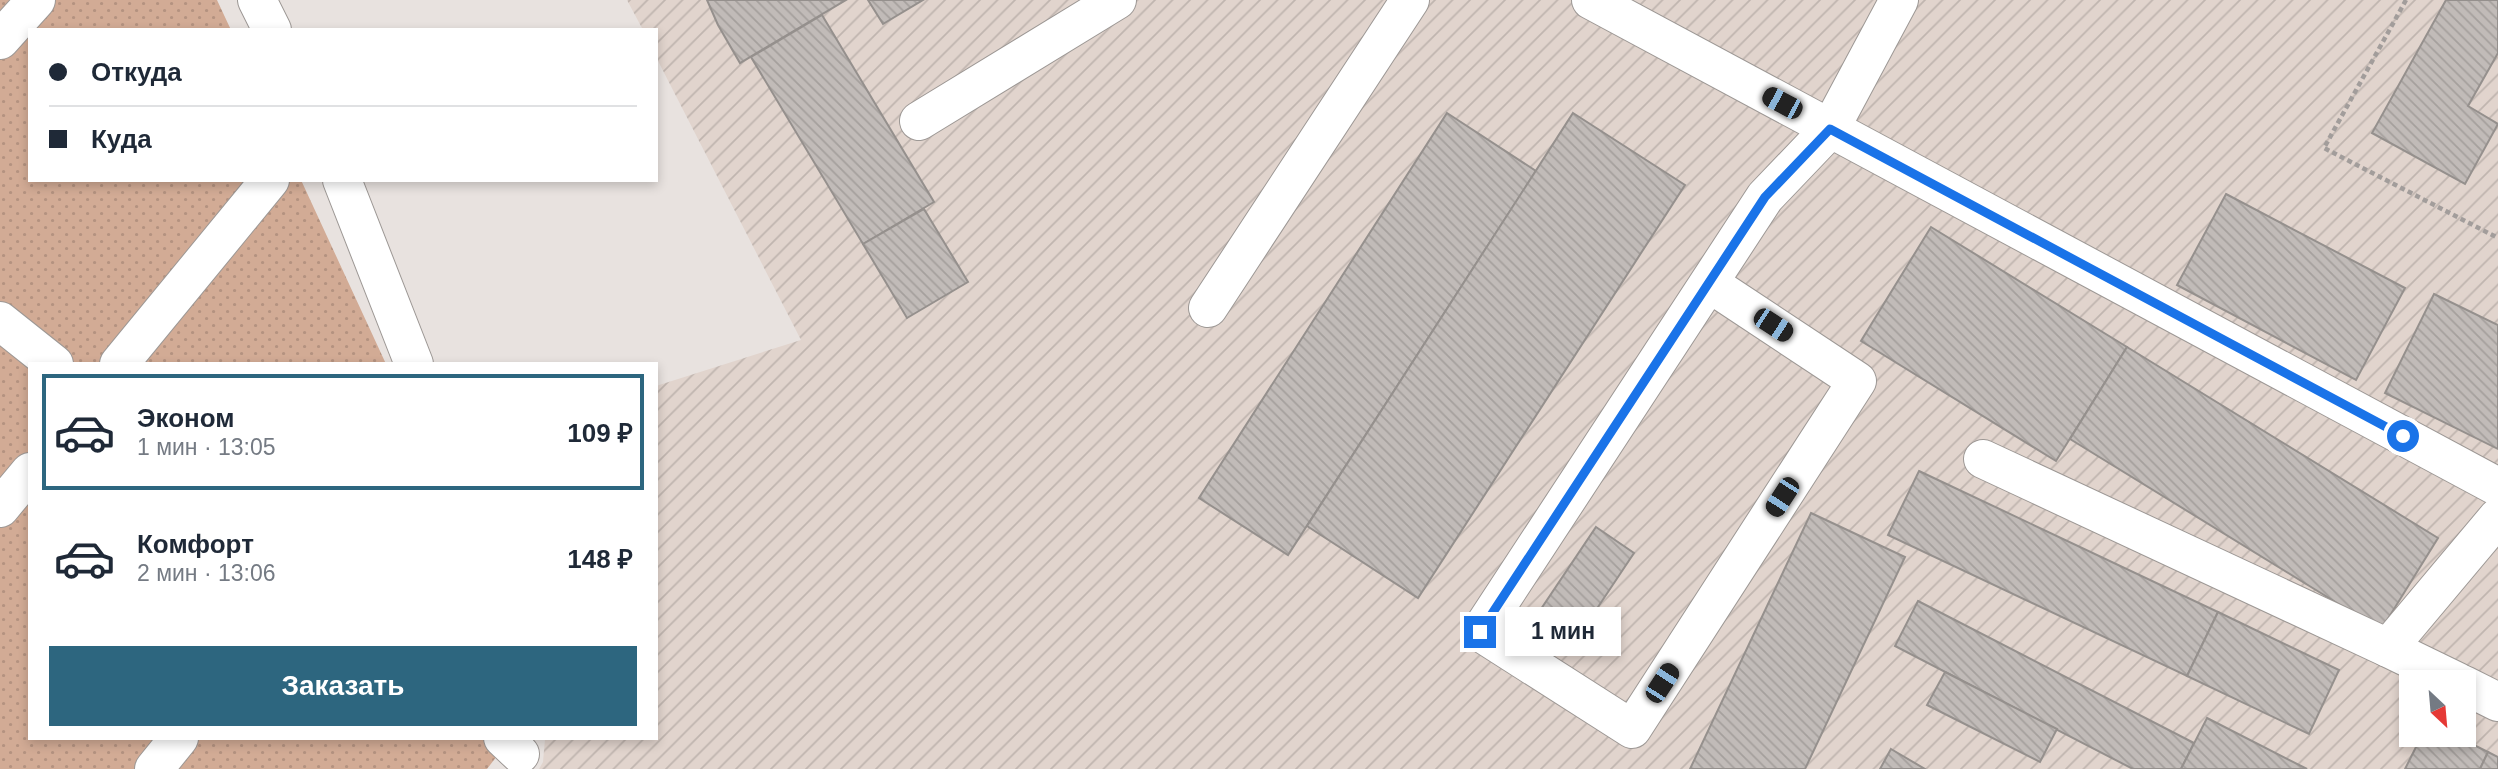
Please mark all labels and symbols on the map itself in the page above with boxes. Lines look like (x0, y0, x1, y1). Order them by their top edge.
car (1759, 84, 1806, 122)
car (1750, 305, 1797, 345)
route start (2387, 420, 2419, 452)
car (1762, 474, 1803, 520)
callout: 1 мин (1504, 608, 1620, 656)
route end (1464, 616, 1496, 648)
car (1642, 660, 1683, 706)
north arrow (2399, 670, 2476, 747)

